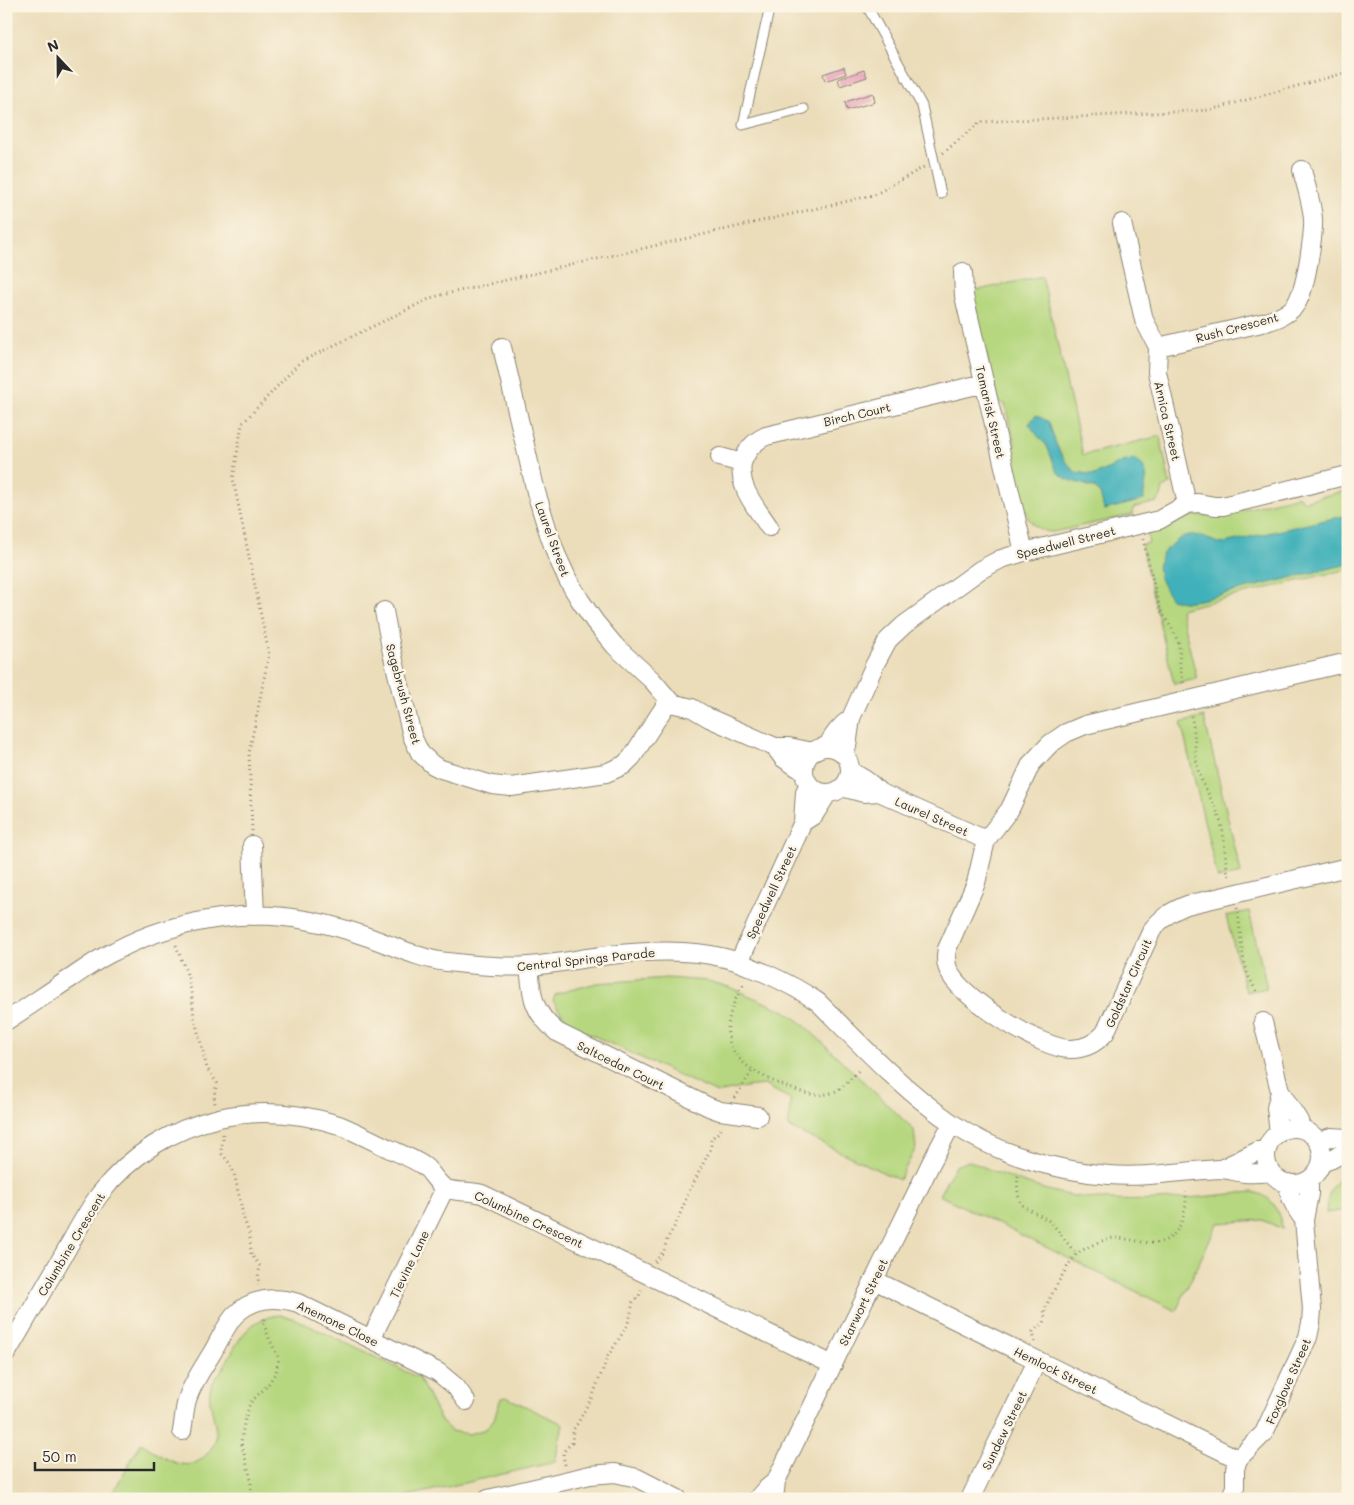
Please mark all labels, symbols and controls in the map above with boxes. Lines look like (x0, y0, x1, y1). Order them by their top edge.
north arrow (32, 32, 82, 82)
text: N (44, 35, 61, 56)
street label: Rush Crescent (1194, 308, 1280, 346)
street label: Tamarisk Street (973, 364, 1009, 460)
street label: Arnica Street (1151, 380, 1185, 462)
street label: Birch Court (822, 399, 892, 429)
street label: Laurel Street (532, 499, 574, 579)
street label: Speedwell Street (1015, 522, 1117, 562)
street label: Sagebrush Street (383, 642, 425, 746)
street label: Laurel Street (893, 793, 971, 839)
street label: Speedwell Street (742, 843, 800, 941)
street label: Goldstar Circuit (1101, 936, 1155, 1030)
street label: Central Springs Parade (516, 944, 656, 974)
street label: Saltcedar Court (575, 1037, 667, 1093)
street label: Columbine Crescent (472, 1187, 586, 1251)
street label: Columbine Crescent (34, 1189, 108, 1299)
street label: Tievine Lane (386, 1227, 432, 1301)
street label: Starwort Street (835, 1256, 891, 1348)
street label: Anemone Close (295, 1296, 381, 1350)
street label: Foxglove Street (1262, 1335, 1314, 1427)
street label: Hemlock Street (1012, 1343, 1100, 1397)
street label: Sundew Street (978, 1388, 1030, 1472)
scale bar (35, 1440, 154, 1472)
text: 50 m (42, 1446, 77, 1466)

